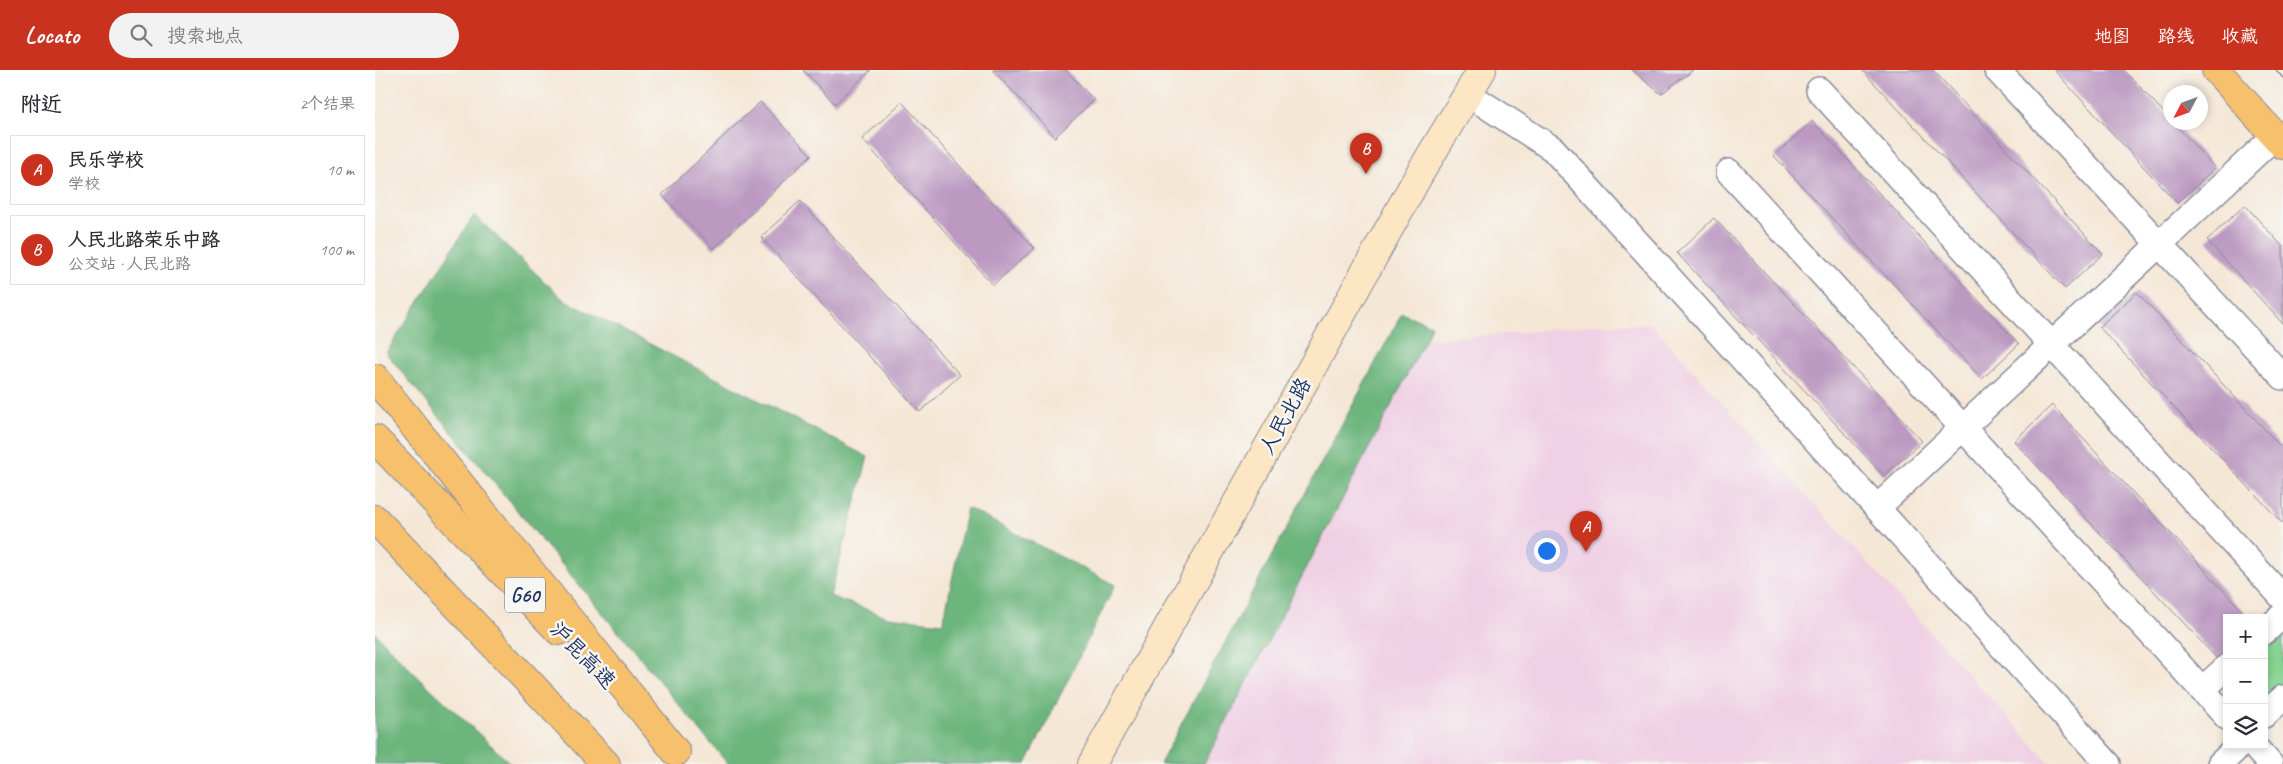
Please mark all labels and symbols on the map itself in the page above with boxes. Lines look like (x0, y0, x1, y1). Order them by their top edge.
north arrow (2163, 85, 2208, 130)
pin: B (1350, 133, 1382, 174)
street label: 人民北路 (1253, 373, 1317, 459)
pin: A (1570, 511, 1602, 552)
your location (1534, 538, 1560, 564)
road number: G60 (505, 578, 545, 612)
street label: 沪昆高速 (544, 616, 622, 694)

